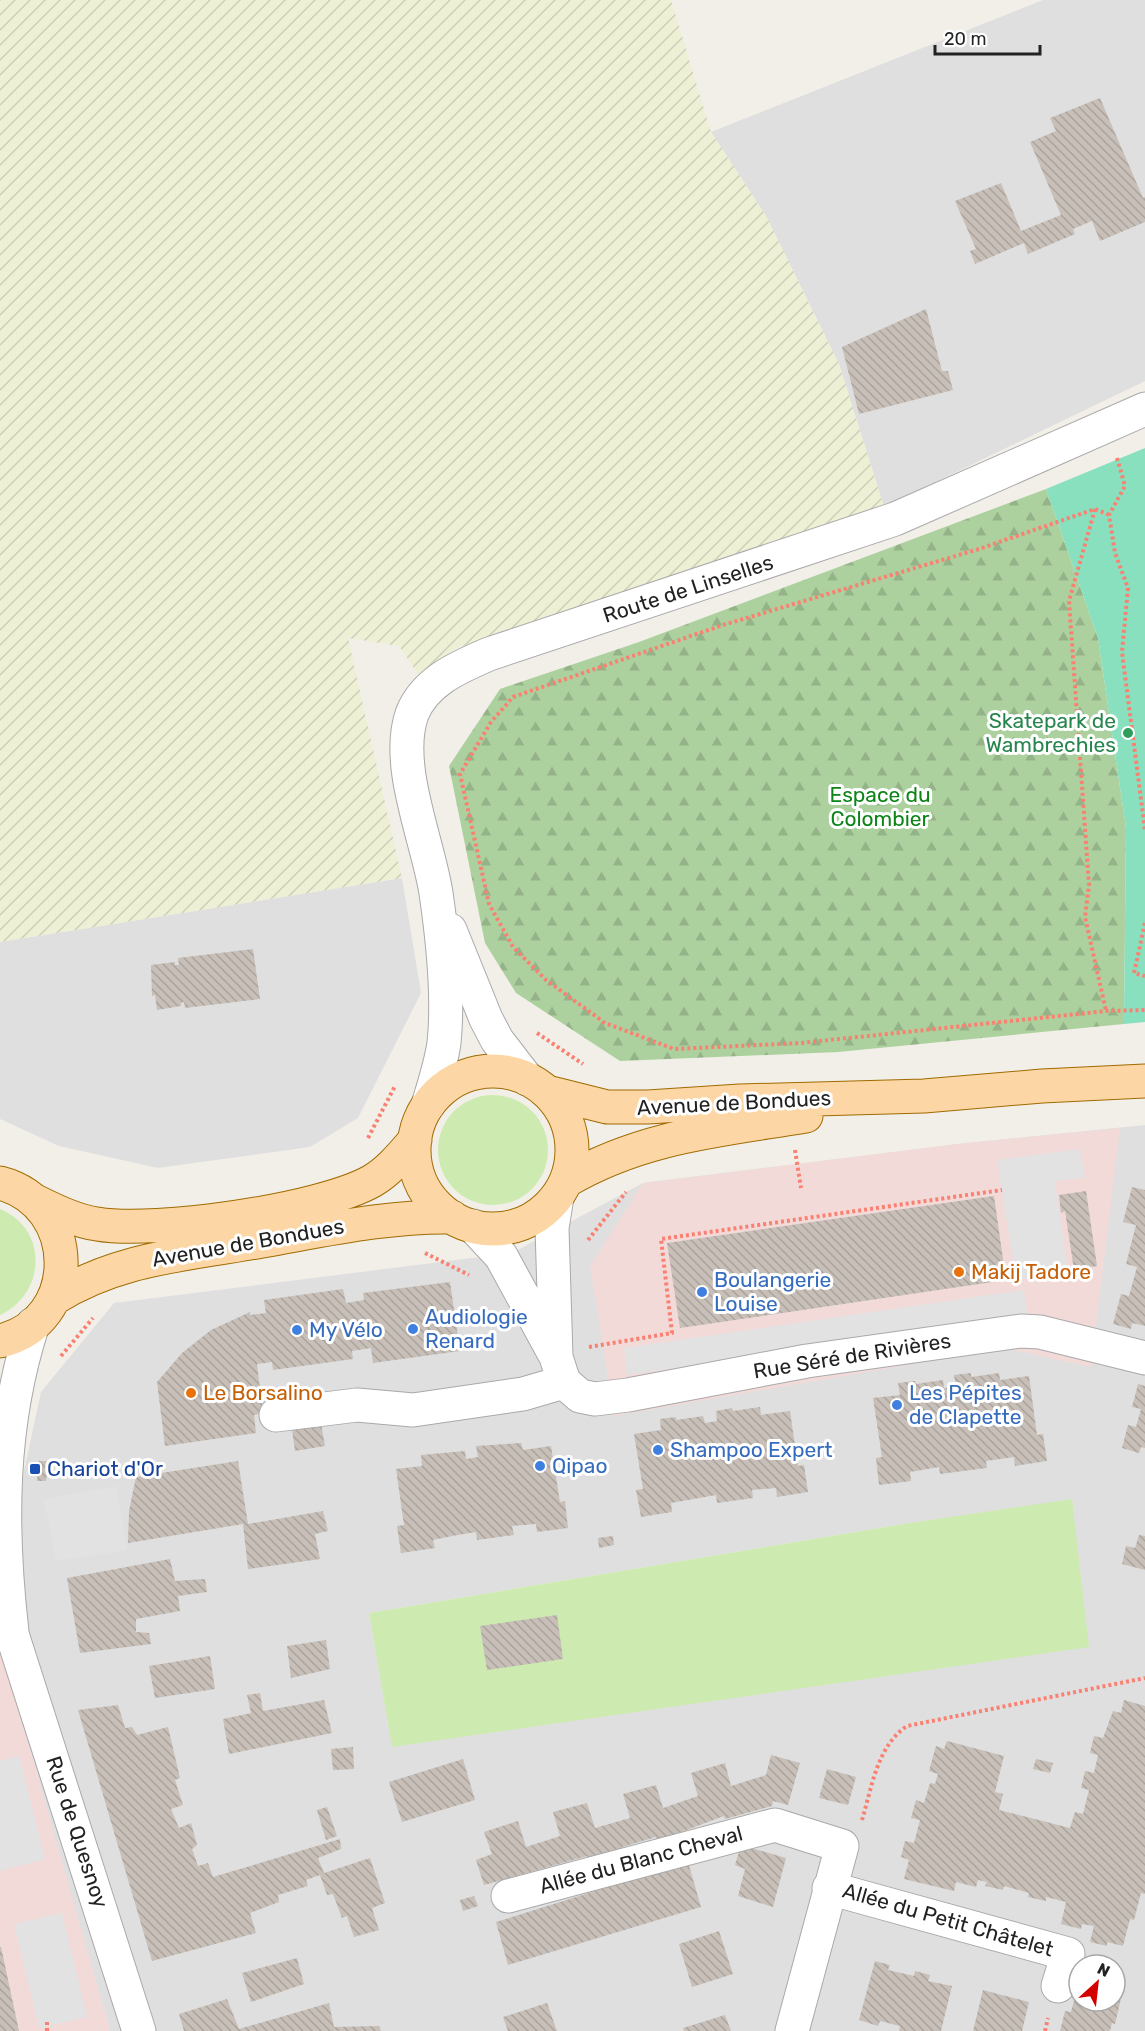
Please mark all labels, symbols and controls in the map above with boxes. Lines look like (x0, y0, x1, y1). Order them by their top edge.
scale bar (935, 18, 1040, 56)
text: 20 m (944, 28, 986, 50)
street label: Route de Linselles (600, 549, 776, 628)
place label: Skatepark de Wambrechies (985, 708, 1116, 757)
marker: Skatepark de Wambrechies (1121, 726, 1135, 740)
park label: Espace du Colombier (829, 782, 931, 831)
street label: Avenue de Bondues (636, 1085, 832, 1120)
street label: Avenue de Bondues (150, 1213, 346, 1272)
place label: Makij Tadore (971, 1259, 1091, 1284)
marker: Makij Tadore (952, 1265, 966, 1279)
place label: Boulangerie Louise (714, 1267, 831, 1316)
marker: Boulangerie Louise (695, 1285, 709, 1299)
place label: Audiologie Renard (425, 1304, 528, 1353)
place label: My Vélo (309, 1317, 383, 1342)
marker: Audiologie Renard (406, 1322, 420, 1336)
marker: My Vélo (290, 1323, 304, 1337)
street label: Rue Séré de Rivières (751, 1328, 953, 1383)
place label: Le Borsalino (203, 1380, 323, 1405)
place label: Les Pépites de Clapette (909, 1380, 1022, 1429)
marker: Le Borsalino (184, 1386, 198, 1400)
marker: Les Pépites de Clapette (890, 1398, 904, 1412)
place label: Shampoo Expert (670, 1437, 832, 1462)
marker: Shampoo Expert (651, 1443, 665, 1457)
place label: Qipao (552, 1453, 607, 1478)
place label: Chariot d'Or (47, 1456, 163, 1481)
marker: Qipao (533, 1459, 547, 1473)
marker: Chariot d'Or (28, 1462, 42, 1476)
street label: Rue de Quesnoy (41, 1753, 114, 1911)
street label: Allée du Blanc Cheval (536, 1820, 745, 1899)
street label: Allée du Petit Châtelet (840, 1877, 1056, 1962)
north arrow (1067, 1953, 1127, 2013)
text: N (1094, 1959, 1113, 1981)

